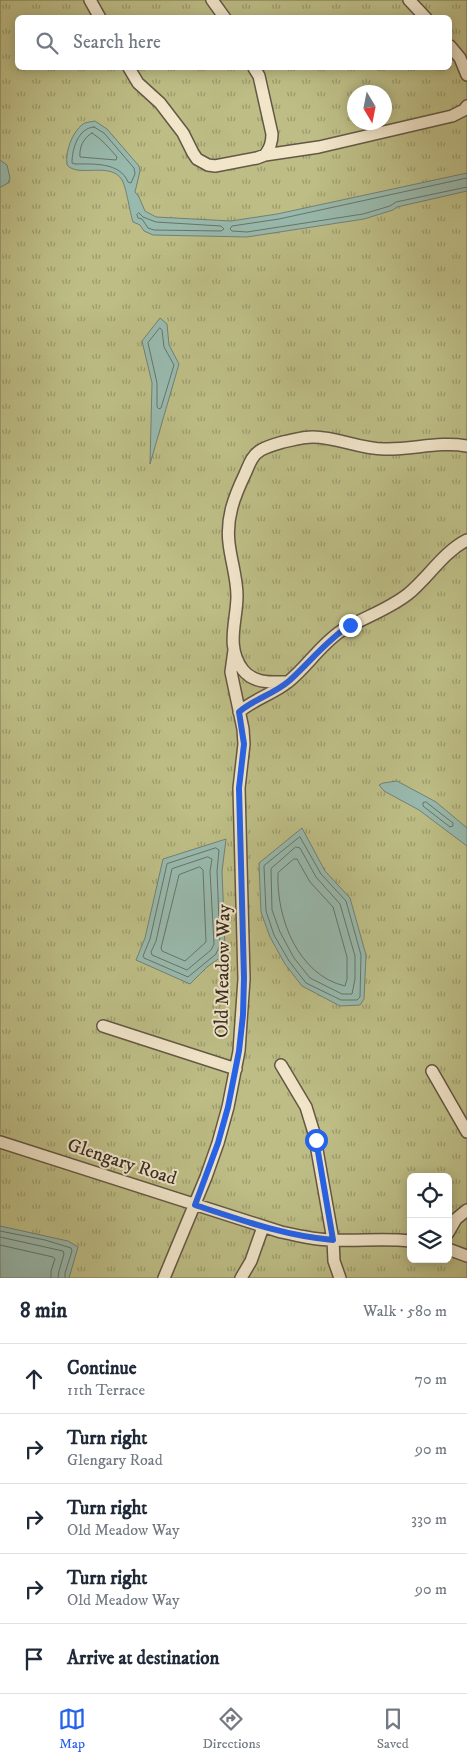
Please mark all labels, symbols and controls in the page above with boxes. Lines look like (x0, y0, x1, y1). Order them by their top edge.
search box (15, 15, 452, 70)
icon: search (33, 29, 61, 57)
text: Search here (73, 31, 161, 54)
north arrow (347, 85, 392, 130)
route end (339, 614, 362, 637)
street label: Old Meadow Way (210, 903, 236, 1038)
route start (305, 1129, 328, 1152)
street label: Glengary Road (64, 1134, 180, 1191)
map controls (407, 1173, 452, 1263)
button: locate (407, 1173, 452, 1218)
button: layers (407, 1218, 452, 1263)
text: 8 min (20, 1298, 67, 1324)
text: Walk · 580 m (363, 1301, 447, 1321)
text: Continue (67, 1357, 137, 1380)
icon: ahead (20, 1365, 48, 1393)
text: 70 m (415, 1369, 447, 1389)
text: 11th Terrace (67, 1380, 145, 1400)
text: Turn right (67, 1427, 147, 1450)
icon: right (20, 1435, 48, 1463)
text: 90 m (415, 1439, 447, 1459)
text: Glengary Road (67, 1450, 163, 1470)
text: Turn right (67, 1497, 147, 1520)
icon: right (20, 1505, 48, 1533)
text: 330 m (411, 1509, 447, 1529)
text: Old Meadow Way (67, 1520, 180, 1540)
text: Turn right (67, 1567, 147, 1590)
icon: right (20, 1575, 48, 1603)
text: 90 m (415, 1579, 447, 1599)
text: Old Meadow Way (67, 1590, 180, 1610)
icon: arrive (20, 1645, 48, 1673)
text: Arrive at destination (67, 1647, 219, 1670)
tab: Map (58, 1705, 86, 1753)
tab: Directions (202, 1705, 260, 1753)
tab: Saved (377, 1705, 409, 1753)

